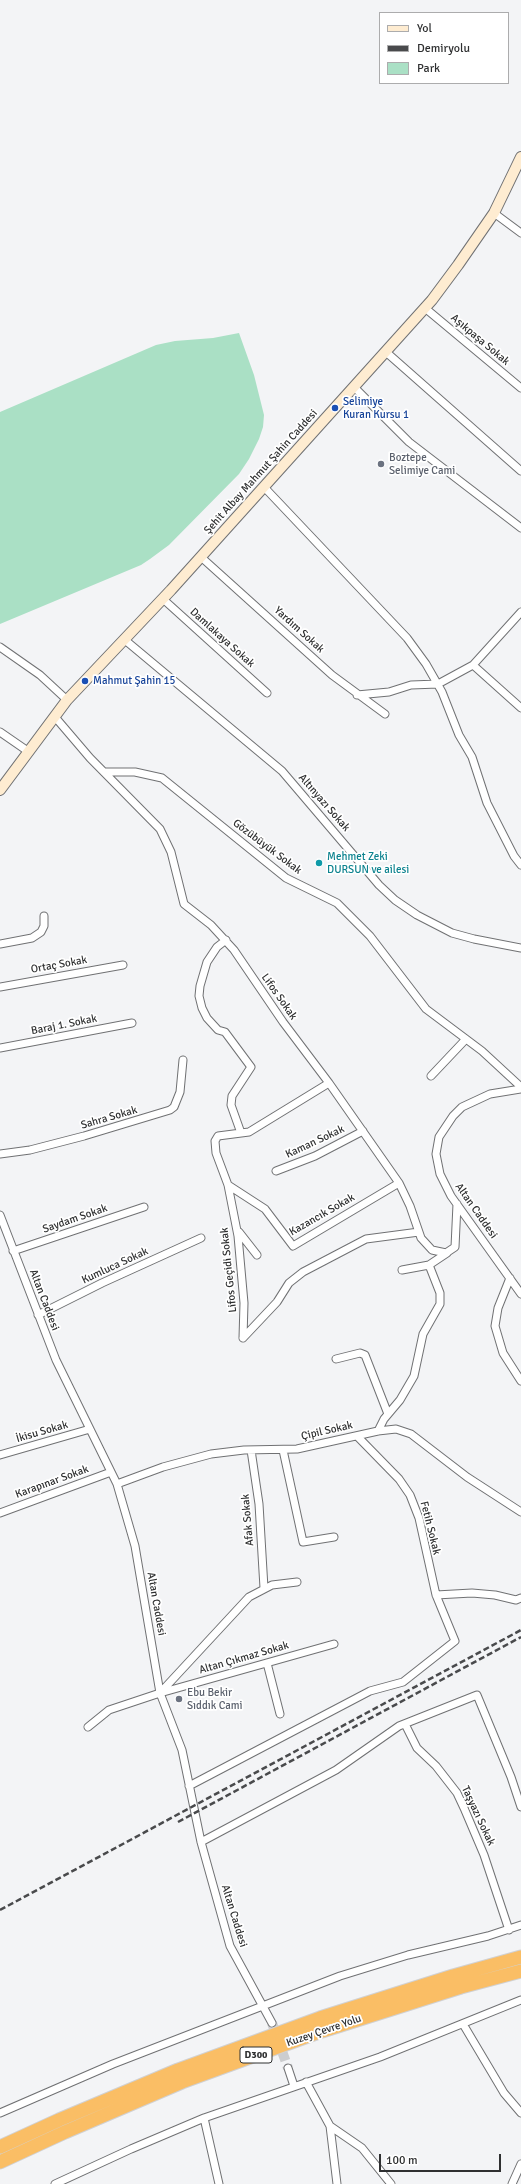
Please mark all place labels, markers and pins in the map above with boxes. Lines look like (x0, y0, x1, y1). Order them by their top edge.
place label: Selimiye Kuran Kursu 1 (343, 395, 409, 421)
marker: Selimiye Kuran Kursu 1 (330, 403, 340, 413)
place label: Boztepe Selimiye Cami (389, 451, 455, 477)
marker: Boztepe Selimiye Cami (376, 459, 386, 469)
place label: Mahmut Şahin 15 (93, 674, 175, 688)
marker: Mahmut Şahin 15 (80, 676, 90, 686)
place label: Mehmet Zeki DURSUN ve ailesi (327, 850, 409, 876)
marker: Mehmet Zeki DURSUN ve ailesi (314, 858, 324, 868)
place label: Ebu Bekir Sıddık Cami (187, 1686, 243, 1712)
marker: Ebu Bekir Sıddık Cami (174, 1694, 184, 1704)

